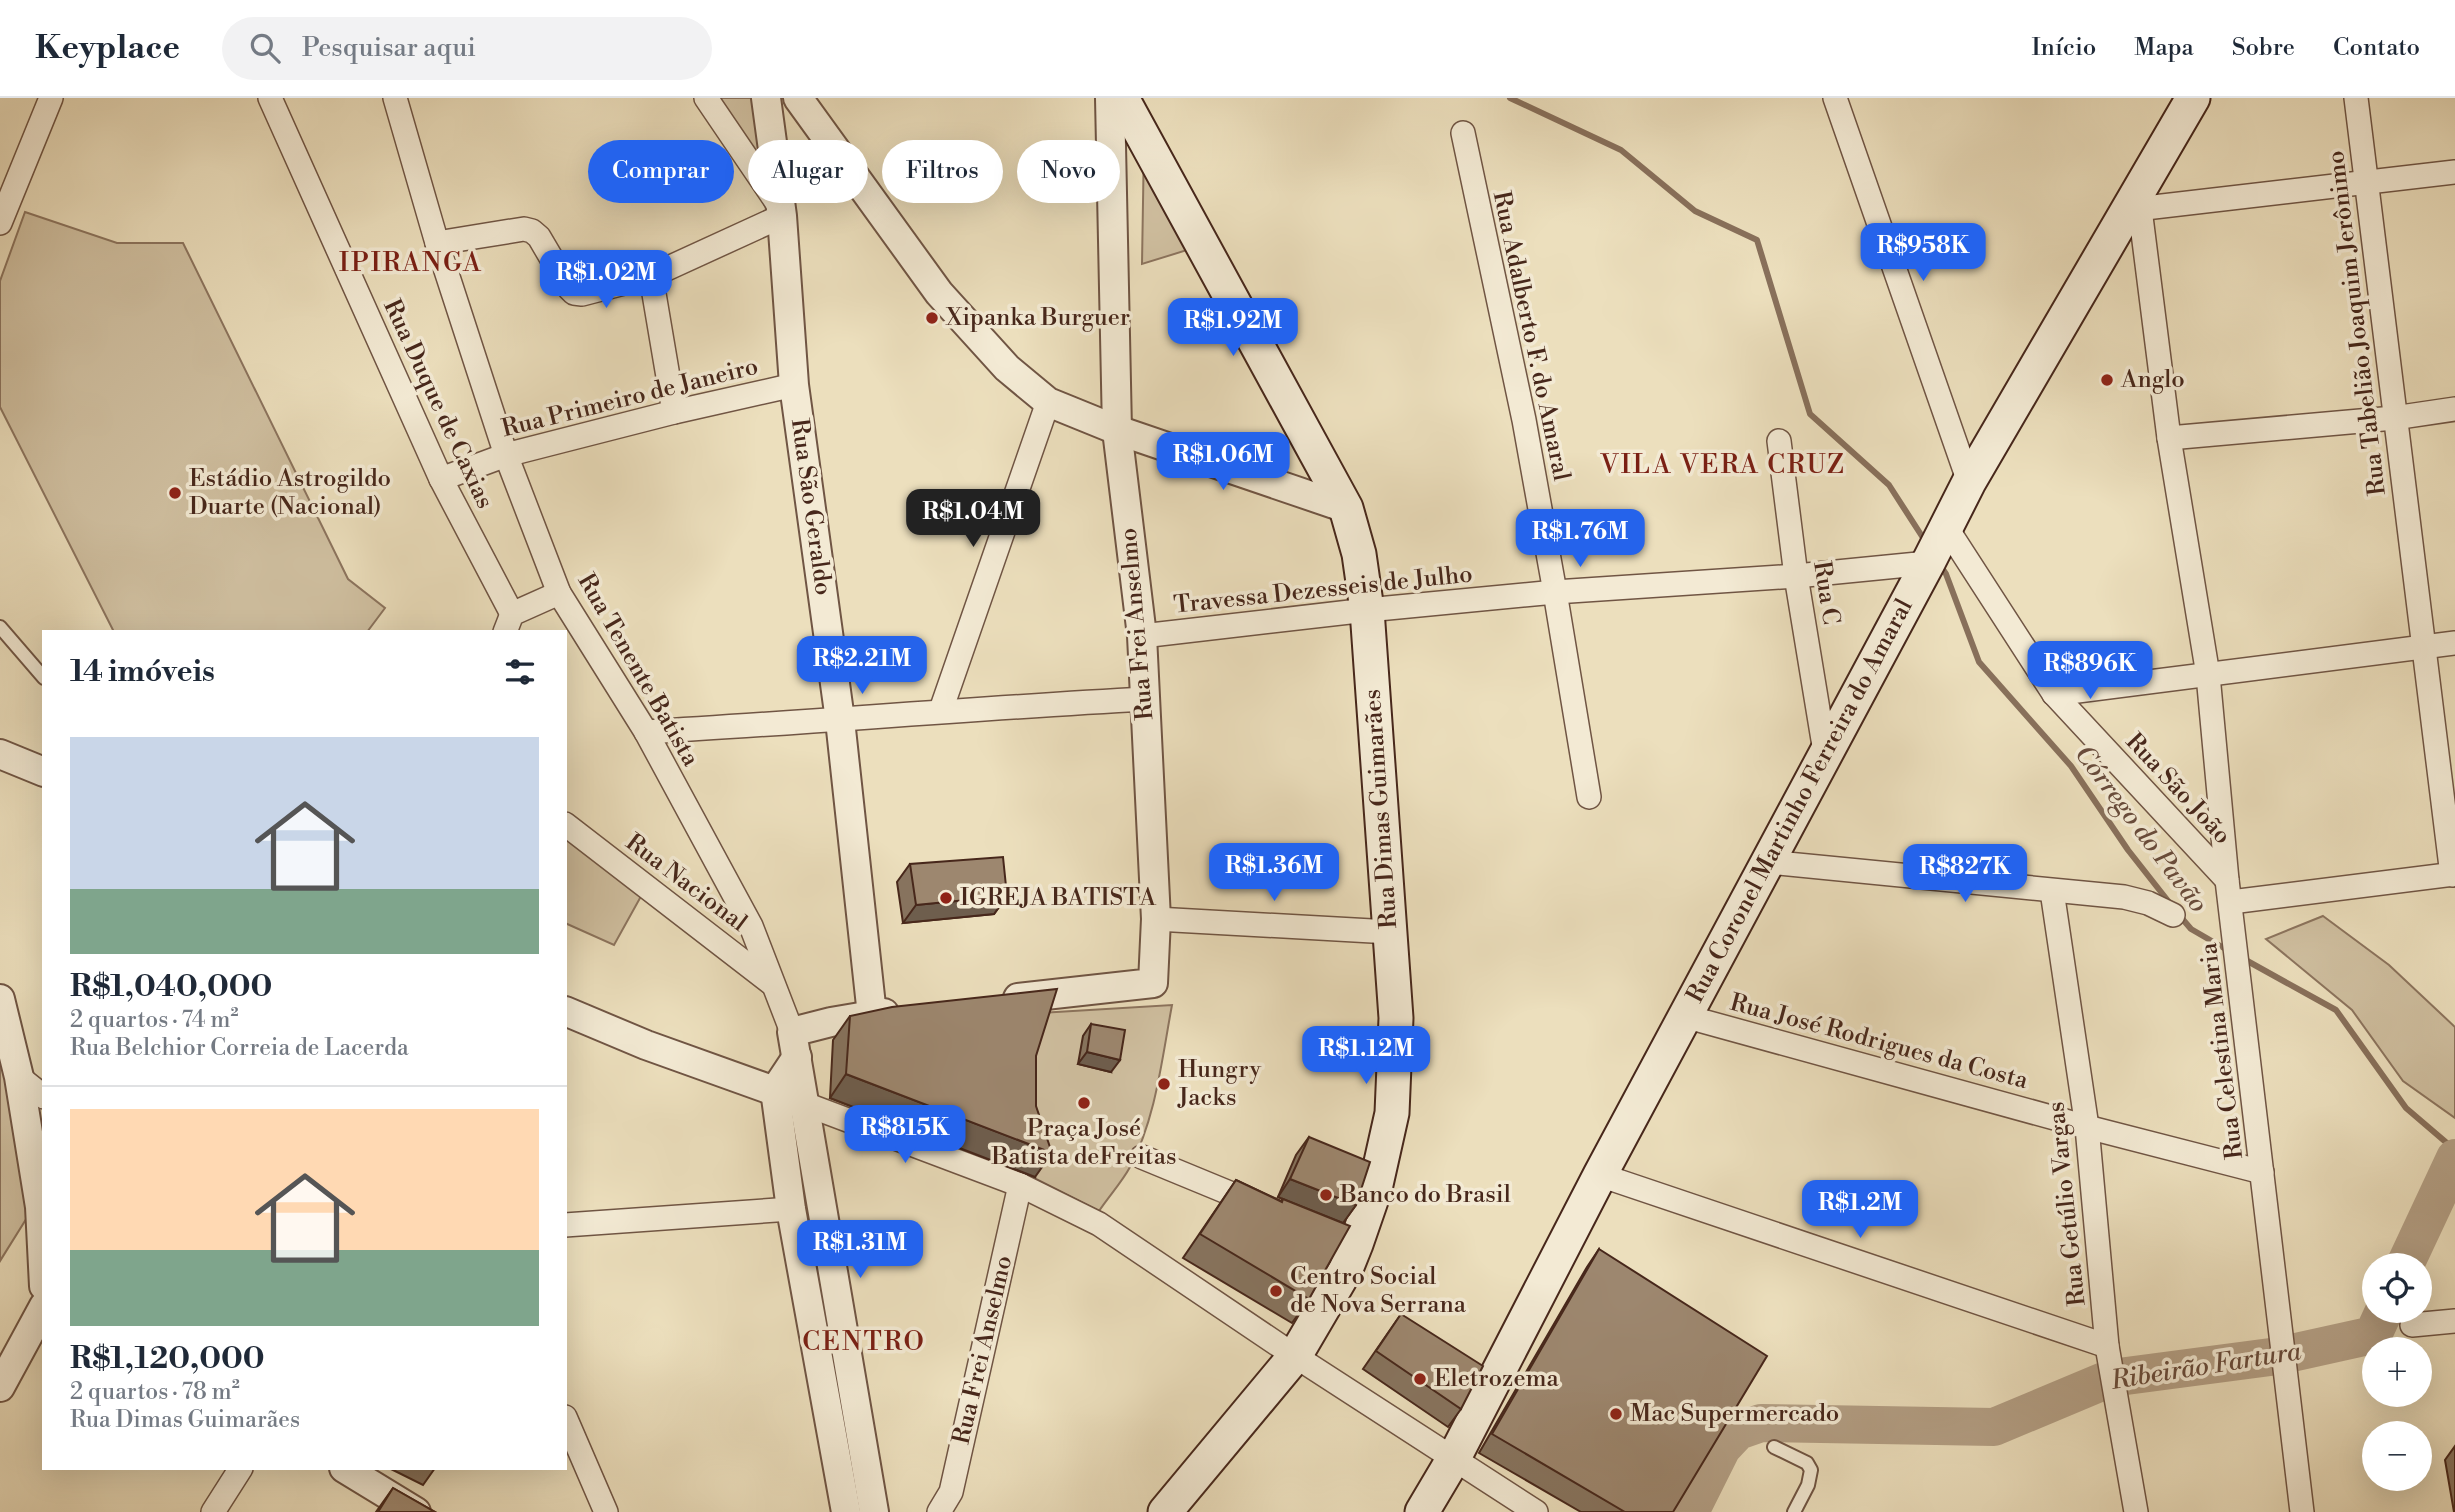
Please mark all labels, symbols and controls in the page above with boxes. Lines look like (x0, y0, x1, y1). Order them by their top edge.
search box (222, 17, 712, 80)
text: Keyplace (35, 28, 180, 69)
icon: search (246, 29, 284, 67)
text: Pesquisar aqui (302, 32, 476, 64)
text: Início (2032, 33, 2096, 63)
text: Mapa (2134, 33, 2194, 63)
text: Sobre (2232, 33, 2295, 63)
text: Contato (2333, 33, 2420, 63)
chip: Comprar (588, 140, 734, 203)
chip: Alugar (748, 140, 868, 203)
chip: Filtros (882, 140, 1003, 203)
chip: Novo (1017, 140, 1120, 203)
street label: Rua Tabelião Joaquim Jerônimo (2321, 149, 2393, 497)
street label: Rua Adalberto F. do Amaral (1486, 188, 1576, 484)
pin: R$958K (1866, 223, 1980, 283)
text: R$958K (1877, 232, 1969, 260)
district label: IPIRANGA (339, 247, 483, 279)
pin: R$1.02M (541, 250, 671, 310)
text: R$1.02M (556, 259, 656, 287)
street label: Rua Duque de Caxias (376, 295, 500, 513)
pin: R$1.92M (1168, 299, 1298, 358)
place label: Xipanka Burguer (945, 303, 1130, 333)
text: R$1.92M (1184, 307, 1282, 335)
marker: Xipanka Burguer (924, 310, 940, 326)
street label: Rua Primeiro de Janeiro (499, 352, 761, 444)
place label: Anglo (2120, 365, 2185, 395)
marker: Anglo (2099, 372, 2115, 388)
street label: Rua São Geraldo (784, 417, 838, 597)
pin: R$1.06M (1158, 432, 1288, 492)
text: R$1.06M (1173, 441, 1273, 469)
district label: VILA VERA CRUZ (1599, 449, 1846, 481)
place label: Estádio Astrogildo Duarte (Nacional) (189, 464, 391, 522)
marker: Estádio Astrogildo Duarte (Nacional) (167, 485, 183, 501)
pin: R$1.04M (908, 490, 1038, 549)
text: R$1.04M (922, 498, 1024, 526)
pin: R$1.76M (1515, 510, 1645, 569)
text: R$1.76M (1532, 518, 1628, 546)
street label: Rua Frei Anselmo (1114, 527, 1160, 721)
street label: Travessa Dezesseis de Julho (1172, 559, 1474, 621)
street label: Rua C (1806, 559, 1846, 627)
street label: Rua Tenente Batista (571, 568, 706, 772)
street label: Rua Coronel Martinho Ferreira do Amaral (1680, 594, 1920, 1008)
pin: R$2.21M (797, 636, 927, 696)
pin: R$896K (2033, 642, 2147, 701)
text: R$2.21M (813, 645, 911, 673)
text: R$896K (2044, 650, 2136, 678)
text: 14 imóveis (70, 653, 215, 691)
icon: filters (501, 653, 539, 691)
street label: Rua Dimas Guimarães (1358, 688, 1404, 930)
street label: Rua São João (2119, 727, 2237, 851)
water label: Córrego do Pavão (2068, 739, 2214, 919)
icon: home (242, 783, 368, 909)
street label: Rua Nacional (619, 828, 753, 938)
pin: R$1.36M (1209, 844, 1339, 903)
pin: R$827K (1908, 844, 2022, 904)
text: R$1.36M (1225, 852, 1323, 880)
text: R$827K (1919, 853, 2011, 881)
place label: IGREJA BATISTA (960, 883, 1156, 913)
marker: IGREJA BATISTA (938, 890, 954, 906)
street label: Rua Celestina Maria (2194, 940, 2250, 1161)
text: R$1,040,000 (70, 968, 272, 1006)
street label: Rua José Rodrigues da Costa (1727, 988, 2032, 1096)
text: 2 quartos · 74 m² (70, 1006, 238, 1034)
pin: R$1.12M (1301, 1026, 1431, 1086)
text: Rua Belchior Correia de Lacerda (70, 1034, 409, 1062)
text: R$1.12M (1318, 1035, 1414, 1063)
place label: Hungry Jacks (1177, 1055, 1261, 1113)
marker: Hungry Jacks (1156, 1076, 1172, 1092)
marker: Praça José Batista deFreitas (1076, 1095, 1092, 1111)
street label: Rua Getúlio Vargas (2041, 1100, 2093, 1308)
pin: R$815K (848, 1105, 962, 1165)
text: R$815K (861, 1114, 949, 1142)
place label: Praça José Batista deFreitas (991, 1114, 1176, 1172)
icon: home (242, 1155, 368, 1281)
place label: Banco do Brasil (1339, 1180, 1511, 1210)
pin: R$1.2M (1803, 1180, 1917, 1240)
marker: Banco do Brasil (1318, 1187, 1334, 1203)
text: R$1.2M (1818, 1189, 1902, 1217)
pin: R$1.31M (795, 1220, 925, 1280)
text: R$1.31M (813, 1229, 907, 1257)
street label: Rua Frei Anselmo (947, 1253, 1019, 1447)
map controls (2362, 1253, 2432, 1491)
button: locate (2362, 1253, 2432, 1323)
place label: Centro Social de Nova Serrana (1290, 1262, 1467, 1320)
marker: Centro Social de Nova Serrana (1268, 1283, 1284, 1299)
district label: CENTRO (802, 1326, 926, 1358)
water label: Ribeirão Fartura (2108, 1335, 2304, 1397)
button: + (2362, 1337, 2432, 1407)
text: R$1,120,000 (70, 1340, 265, 1378)
place label: Eletrozema (1434, 1364, 1560, 1394)
marker: Eletrozema (1412, 1371, 1428, 1387)
text: 2 quartos · 78 m² (70, 1378, 240, 1406)
place label: Mac Supermercado (1630, 1399, 1839, 1429)
text: Rua Dimas Guimarães (70, 1406, 300, 1434)
marker: Mac Supermercado (1608, 1406, 1624, 1422)
button: − (2362, 1421, 2432, 1491)

